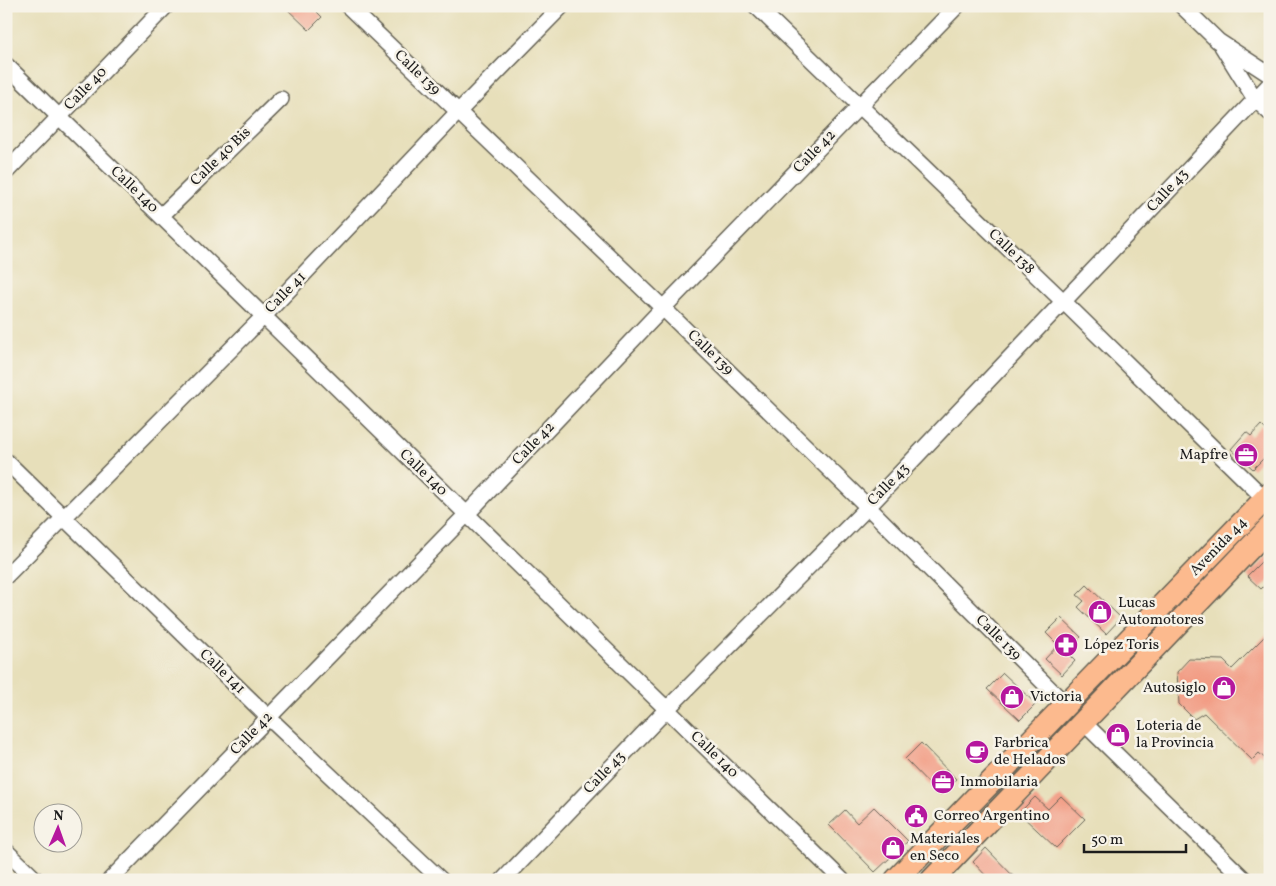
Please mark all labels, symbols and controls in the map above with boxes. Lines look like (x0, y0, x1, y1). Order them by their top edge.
street label: Calle 139 (389, 46, 445, 101)
street label: Calle 40 (60, 62, 112, 116)
street label: Calle 40 Bis (186, 123, 256, 191)
street label: Calle 42 (789, 126, 841, 178)
street label: Calle 140 (105, 162, 163, 218)
street label: Calle 43 (1142, 165, 1194, 217)
street label: Calle 138 (983, 224, 1039, 280)
street label: Calle 41 (261, 267, 311, 319)
street label: Calle 139 (682, 326, 738, 381)
street label: Calle 42 (508, 418, 560, 470)
office icon: Mapfre (1233, 442, 1259, 468)
street label: Calle 140 (394, 445, 452, 501)
place label: Mapfre (1179, 445, 1228, 466)
street label: Calle 43 (863, 459, 915, 511)
street label: Avenida 44 (1185, 513, 1253, 581)
place label: Lucas Automotores (1118, 593, 1204, 631)
shop icon: Lucas Automotores (1087, 599, 1113, 625)
street label: Calle 139 (970, 610, 1026, 666)
pharmacy icon: López Toris (1053, 632, 1079, 658)
place label: López Toris (1084, 635, 1159, 656)
street label: Calle 141 (194, 645, 250, 699)
shop icon: Autosiglo (1211, 675, 1237, 701)
place label: Autosiglo (1143, 678, 1206, 699)
shop icon: Victoria (999, 684, 1025, 710)
place label: Victoria (1030, 687, 1082, 708)
street label: Calle 42 (226, 708, 278, 760)
place label: Loteria de la Provincia (1136, 716, 1214, 754)
shop icon: Loteria de la Provincia (1105, 722, 1131, 748)
street label: Calle 140 (685, 727, 743, 783)
place label: Farbrica de Helados (994, 733, 1066, 771)
cafe icon: Farbrica de Helados (964, 739, 990, 765)
street label: Calle 43 (579, 747, 631, 799)
office icon: Inmobilaria (930, 769, 956, 795)
place label: Inmobilaria (960, 772, 1038, 793)
public building icon: Correo Argentino (903, 803, 929, 829)
north arrow (32, 804, 82, 854)
place label: Correo Argentino (934, 806, 1050, 827)
text: N (53, 807, 64, 826)
scale bar (1084, 821, 1186, 853)
place label: Materiales en Seco (910, 829, 980, 867)
text: 50 m (1091, 830, 1123, 851)
shop icon: Materiales en Seco (880, 835, 906, 861)

